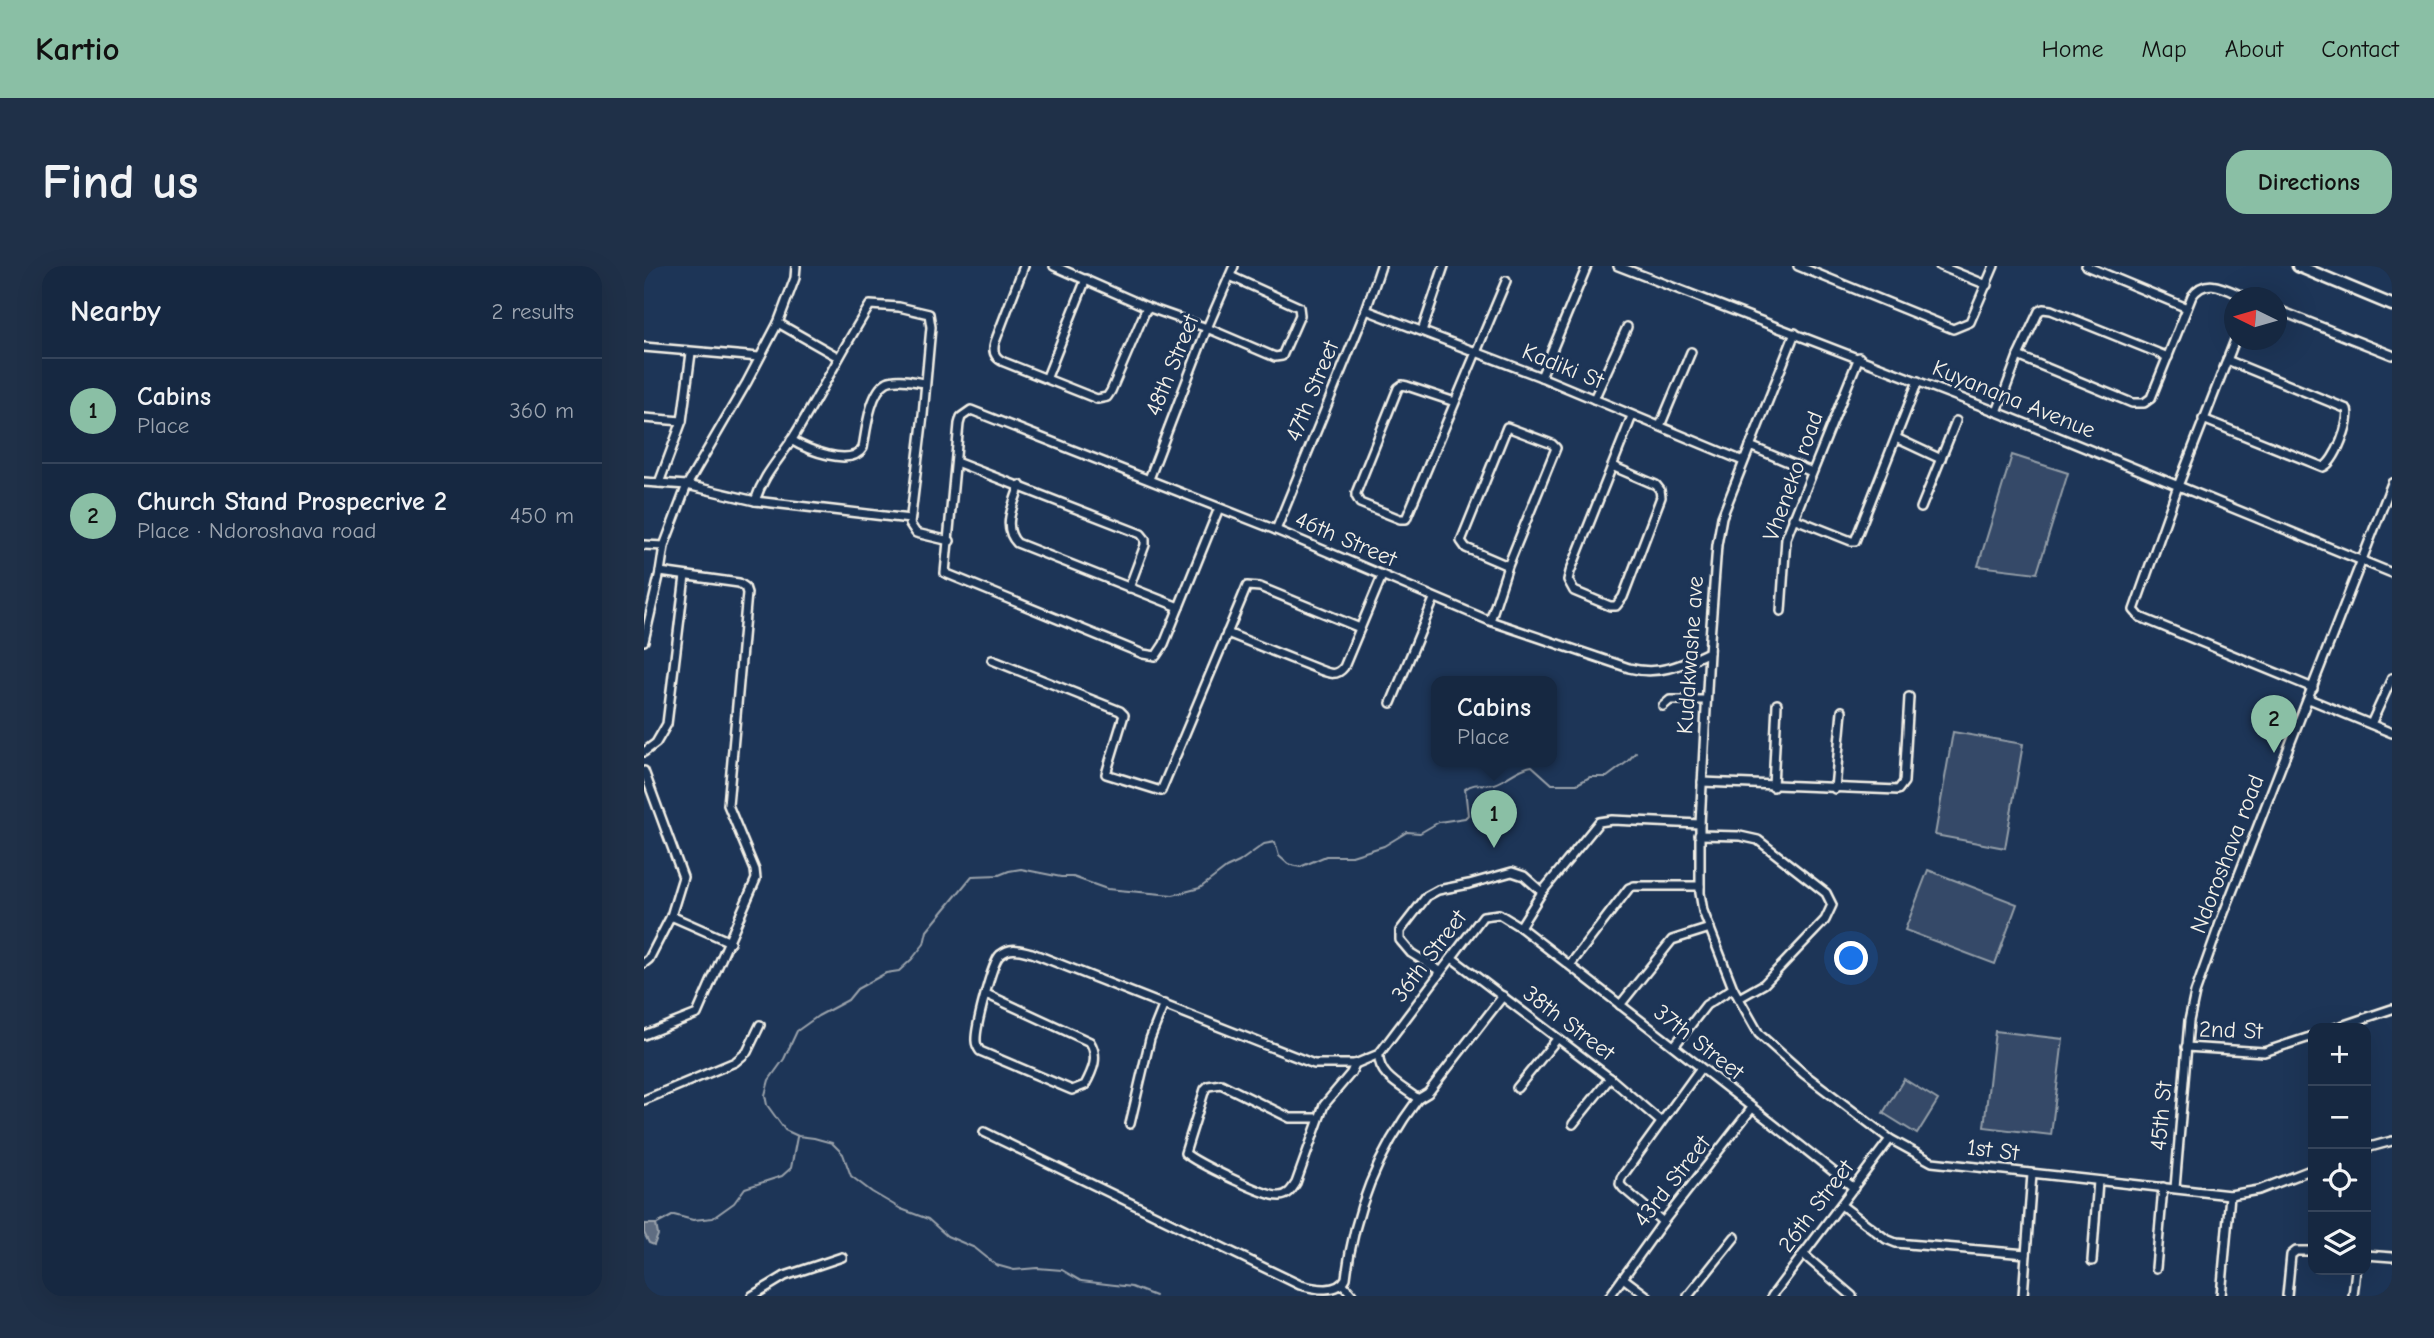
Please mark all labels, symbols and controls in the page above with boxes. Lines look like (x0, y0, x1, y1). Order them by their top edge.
text: Kartio (35, 30, 120, 68)
text: Home (2042, 35, 2103, 63)
text: Map (2141, 35, 2187, 63)
text: About (2225, 35, 2283, 63)
text: Contact (2321, 35, 2399, 63)
button: Directions (2226, 150, 2392, 214)
text: Find us (42, 154, 198, 210)
north arrow (2224, 287, 2287, 350)
text: Nearby (70, 294, 161, 329)
text: 2 results (492, 298, 574, 325)
street label: 48th Street (1139, 309, 1205, 420)
street label: 47th Street (1280, 335, 1345, 445)
street label: Kadiki St (1518, 337, 1609, 395)
street label: Kuyanana Avenue (1929, 354, 2099, 444)
text: Cabins (137, 382, 211, 412)
text: 1 (88, 397, 98, 424)
text: 360 m (509, 397, 574, 424)
street label: Vheneko road (1757, 408, 1829, 544)
text: Place (137, 412, 189, 439)
text: Church Stand Prospecrive 2 (137, 487, 447, 517)
text: 2 (87, 502, 99, 529)
text: 450 m (510, 502, 574, 529)
street label: 46th Street (1291, 506, 1402, 573)
text: Place · Ndoroshava road (137, 517, 376, 544)
street label: Kudakwashe ave (1671, 575, 1709, 735)
popup (1431, 676, 1557, 767)
text: Cabins (1457, 693, 1531, 723)
pin: 2 (2251, 695, 2297, 753)
text: Place (1457, 723, 1509, 750)
street label: Ndoroshava road (2184, 771, 2270, 937)
pin: 1 (1471, 790, 1517, 848)
street label: 36th Street (1386, 904, 1473, 1007)
your location (1834, 941, 1868, 975)
street label: 38th Street (1518, 980, 1621, 1067)
street label: 37th Street (1649, 999, 1750, 1086)
street label: 2nd St (2199, 1015, 2265, 1045)
map controls (2308, 1023, 2371, 1275)
button: + (2308, 1023, 2371, 1086)
street label: 45th St (2145, 1079, 2178, 1152)
button: − (2308, 1086, 2371, 1149)
street label: 43rd Street (1628, 1129, 1717, 1232)
street label: 1st St (1965, 1133, 2022, 1167)
button: locate (2308, 1149, 2371, 1212)
street label: 26th Street (1773, 1153, 1860, 1258)
button: layers (2308, 1212, 2371, 1275)

